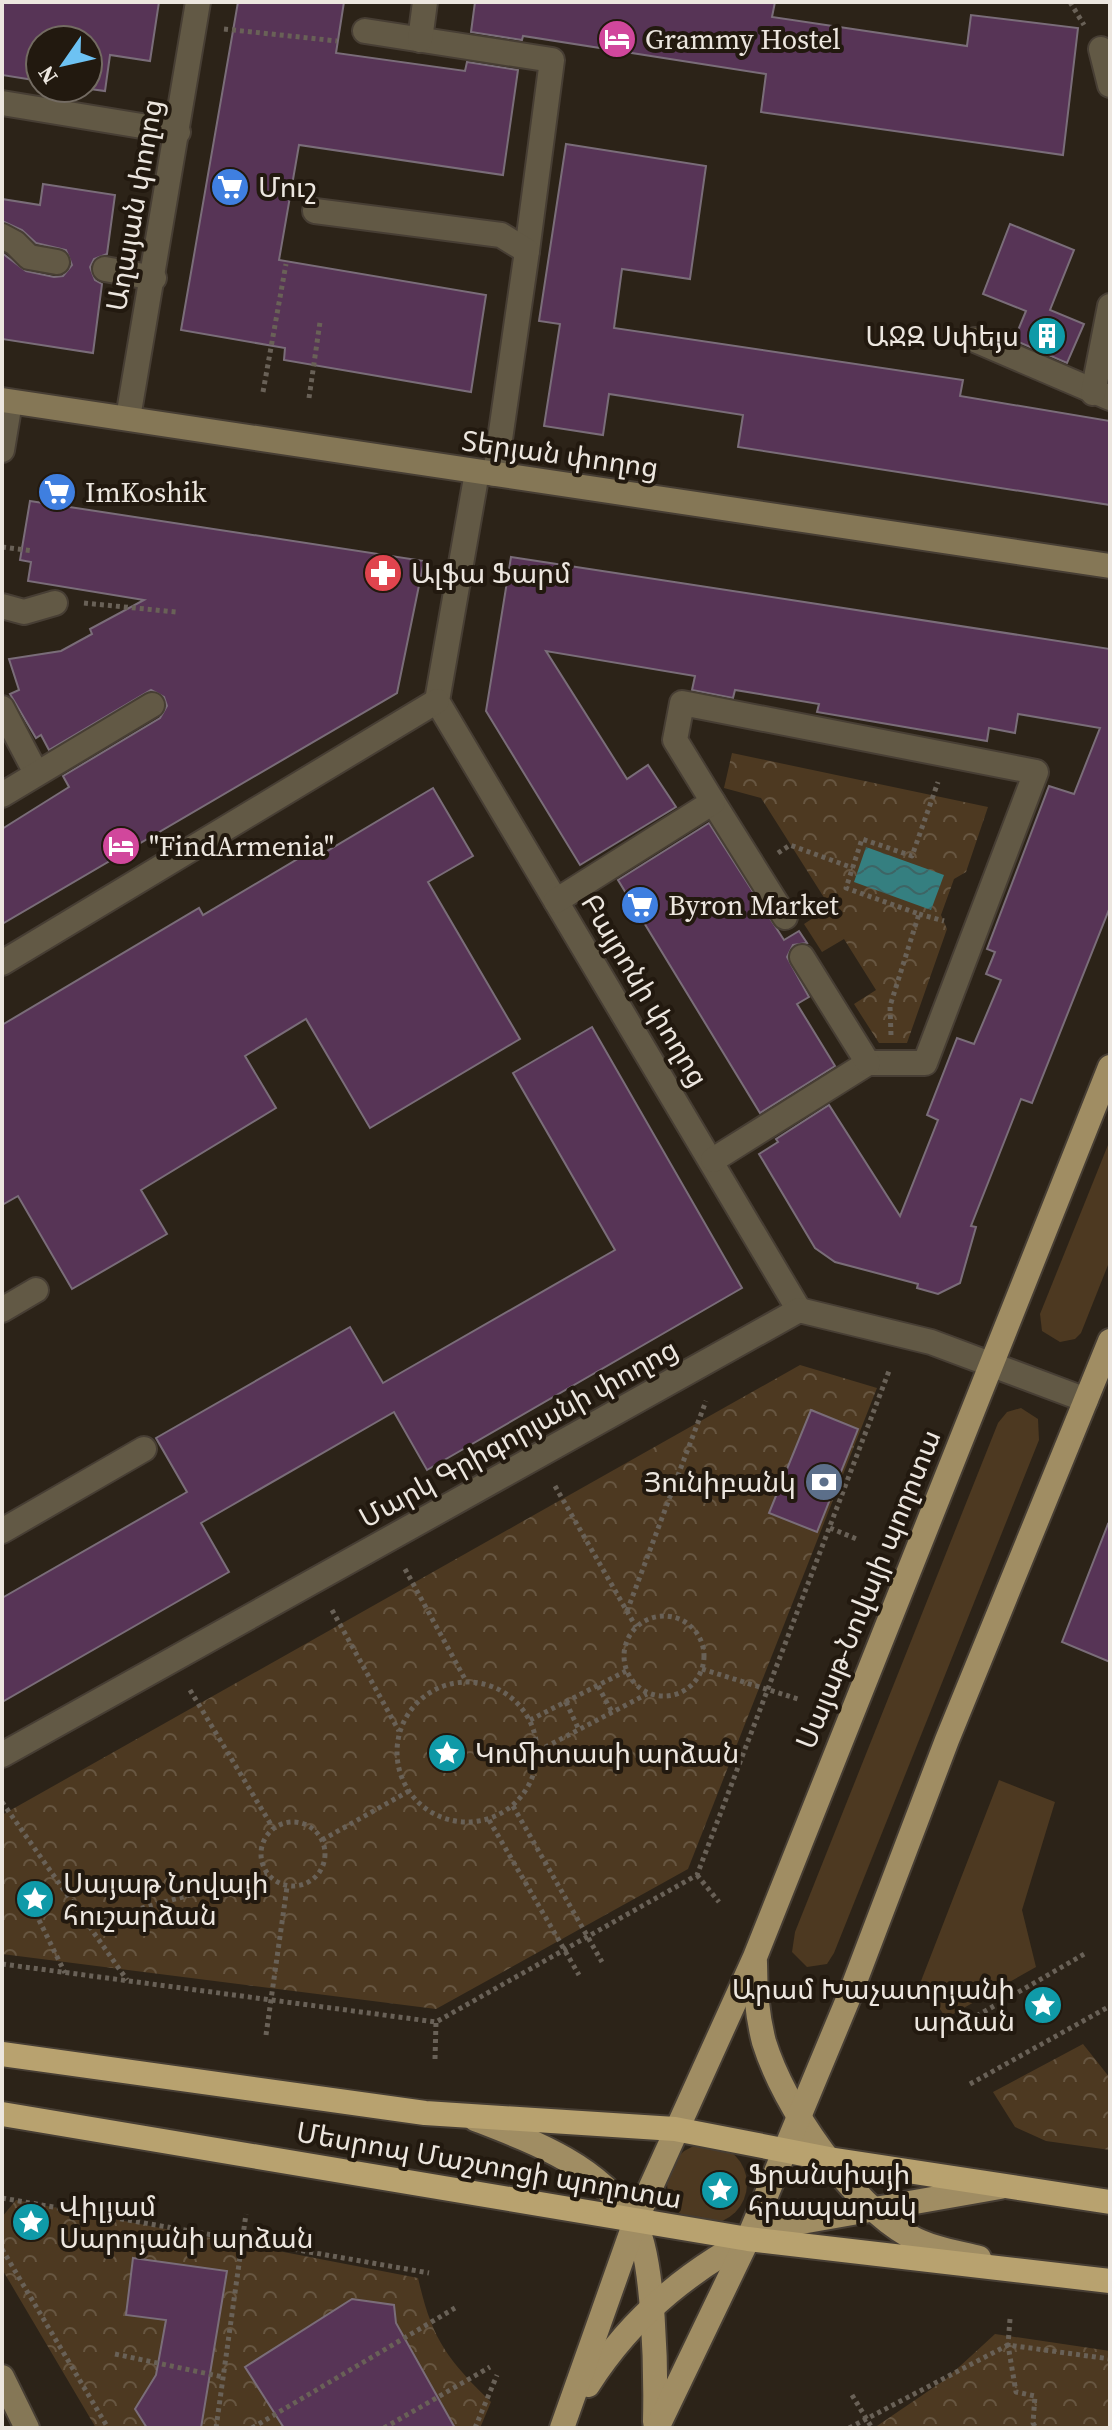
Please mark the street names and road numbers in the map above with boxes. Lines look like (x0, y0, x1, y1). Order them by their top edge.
street label: Աղայան փողոց (97, 96, 171, 314)
street label: Տերյան փողոց (459, 421, 661, 487)
street label: Բայրոնի փողոց (572, 887, 718, 1093)
street label: Մարկ Գրիգորյանի փողոց (352, 1329, 684, 1537)
street label: Սայաթ-Նովայի պողոտա (786, 1424, 950, 1754)
street label: Մեսրոպ Մաշտոցի պողոտա (293, 2112, 685, 2218)

